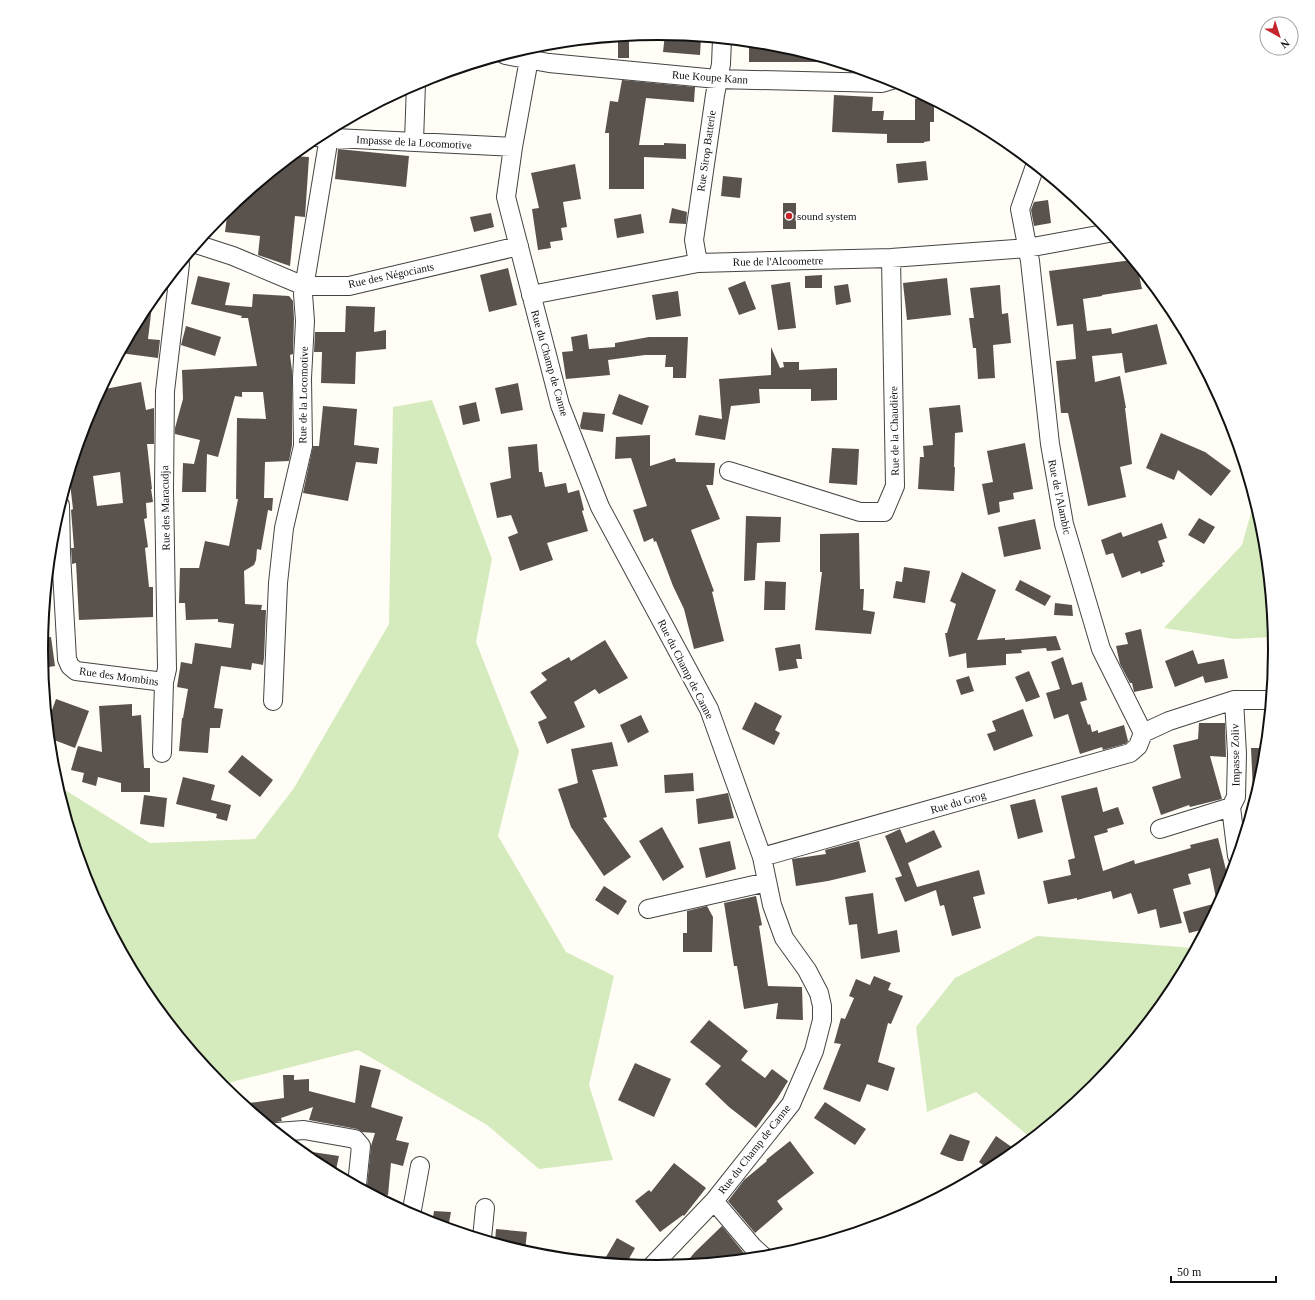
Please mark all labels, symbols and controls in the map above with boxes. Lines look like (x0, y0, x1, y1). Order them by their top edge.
north arrow (1259, 16, 1299, 56)
text: N (1278, 37, 1292, 51)
street label: Rue Koupe Kann (671, 68, 749, 86)
street label: Rue Sirop Batterie (694, 110, 718, 192)
street label: Impasse de la Locomotive (356, 133, 472, 151)
place label: sound system (797, 210, 857, 222)
marker: sound system (784, 211, 794, 221)
street label: Rue de l'Alcoometre (733, 254, 823, 268)
street label: Rue des Négociants (347, 260, 435, 290)
street label: Rue du Champ de Canne (529, 308, 571, 418)
street label: Rue de la Locomotive (296, 346, 310, 444)
street label: Rue de la Chaudière (887, 386, 901, 476)
street label: Rue de l'Alambic (1046, 458, 1074, 536)
street label: Rue des Maracudja (158, 465, 172, 551)
street label: Rue du Champ de Canne (656, 617, 716, 721)
street label: Rue des Mombins (79, 664, 159, 688)
street label: Impasse Zoliv (1228, 723, 1242, 786)
street label: Rue du Grog (929, 788, 987, 816)
street label: Rue du Champ de Canne (715, 1102, 793, 1196)
scale bar (1171, 1258, 1276, 1284)
text: 50 m (1177, 1265, 1202, 1279)

